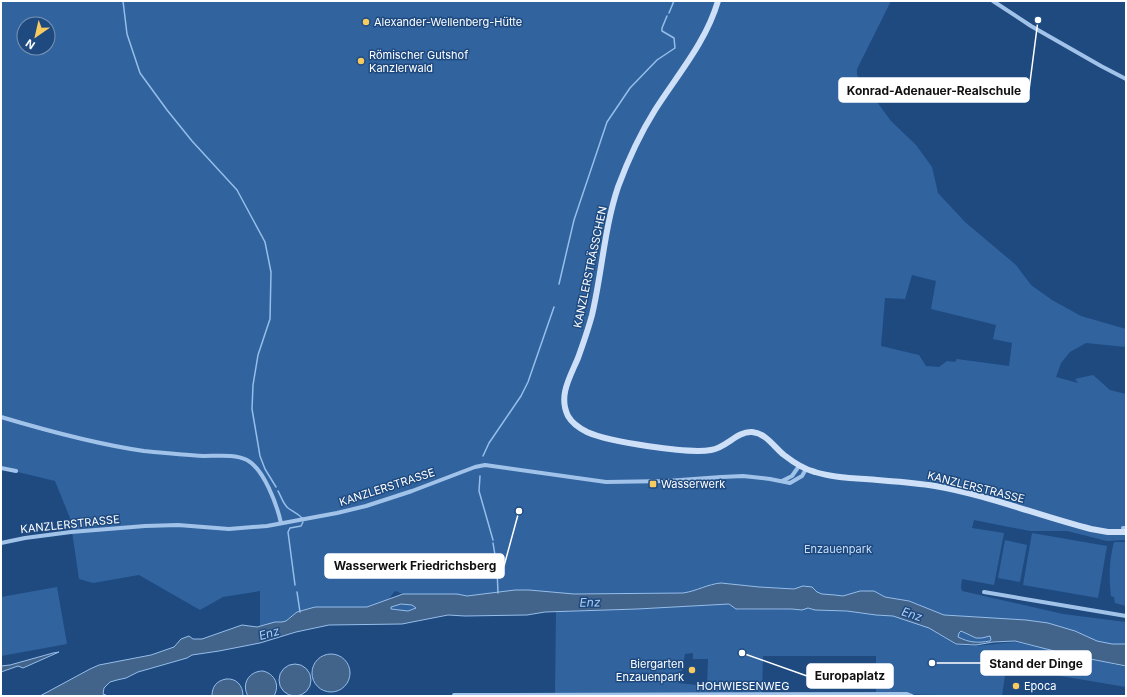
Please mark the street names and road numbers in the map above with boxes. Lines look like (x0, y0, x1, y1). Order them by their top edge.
street label: KANZLERSTRÄSSCHEN (570, 205, 610, 329)
street label: KANZLERSTRASSE (337, 465, 437, 509)
street label: KANZLERSTRASSE (926, 468, 1026, 506)
street label: KANZLERSTRASSE (20, 512, 120, 536)
street label: HOHWIESENWEG (697, 679, 789, 693)

